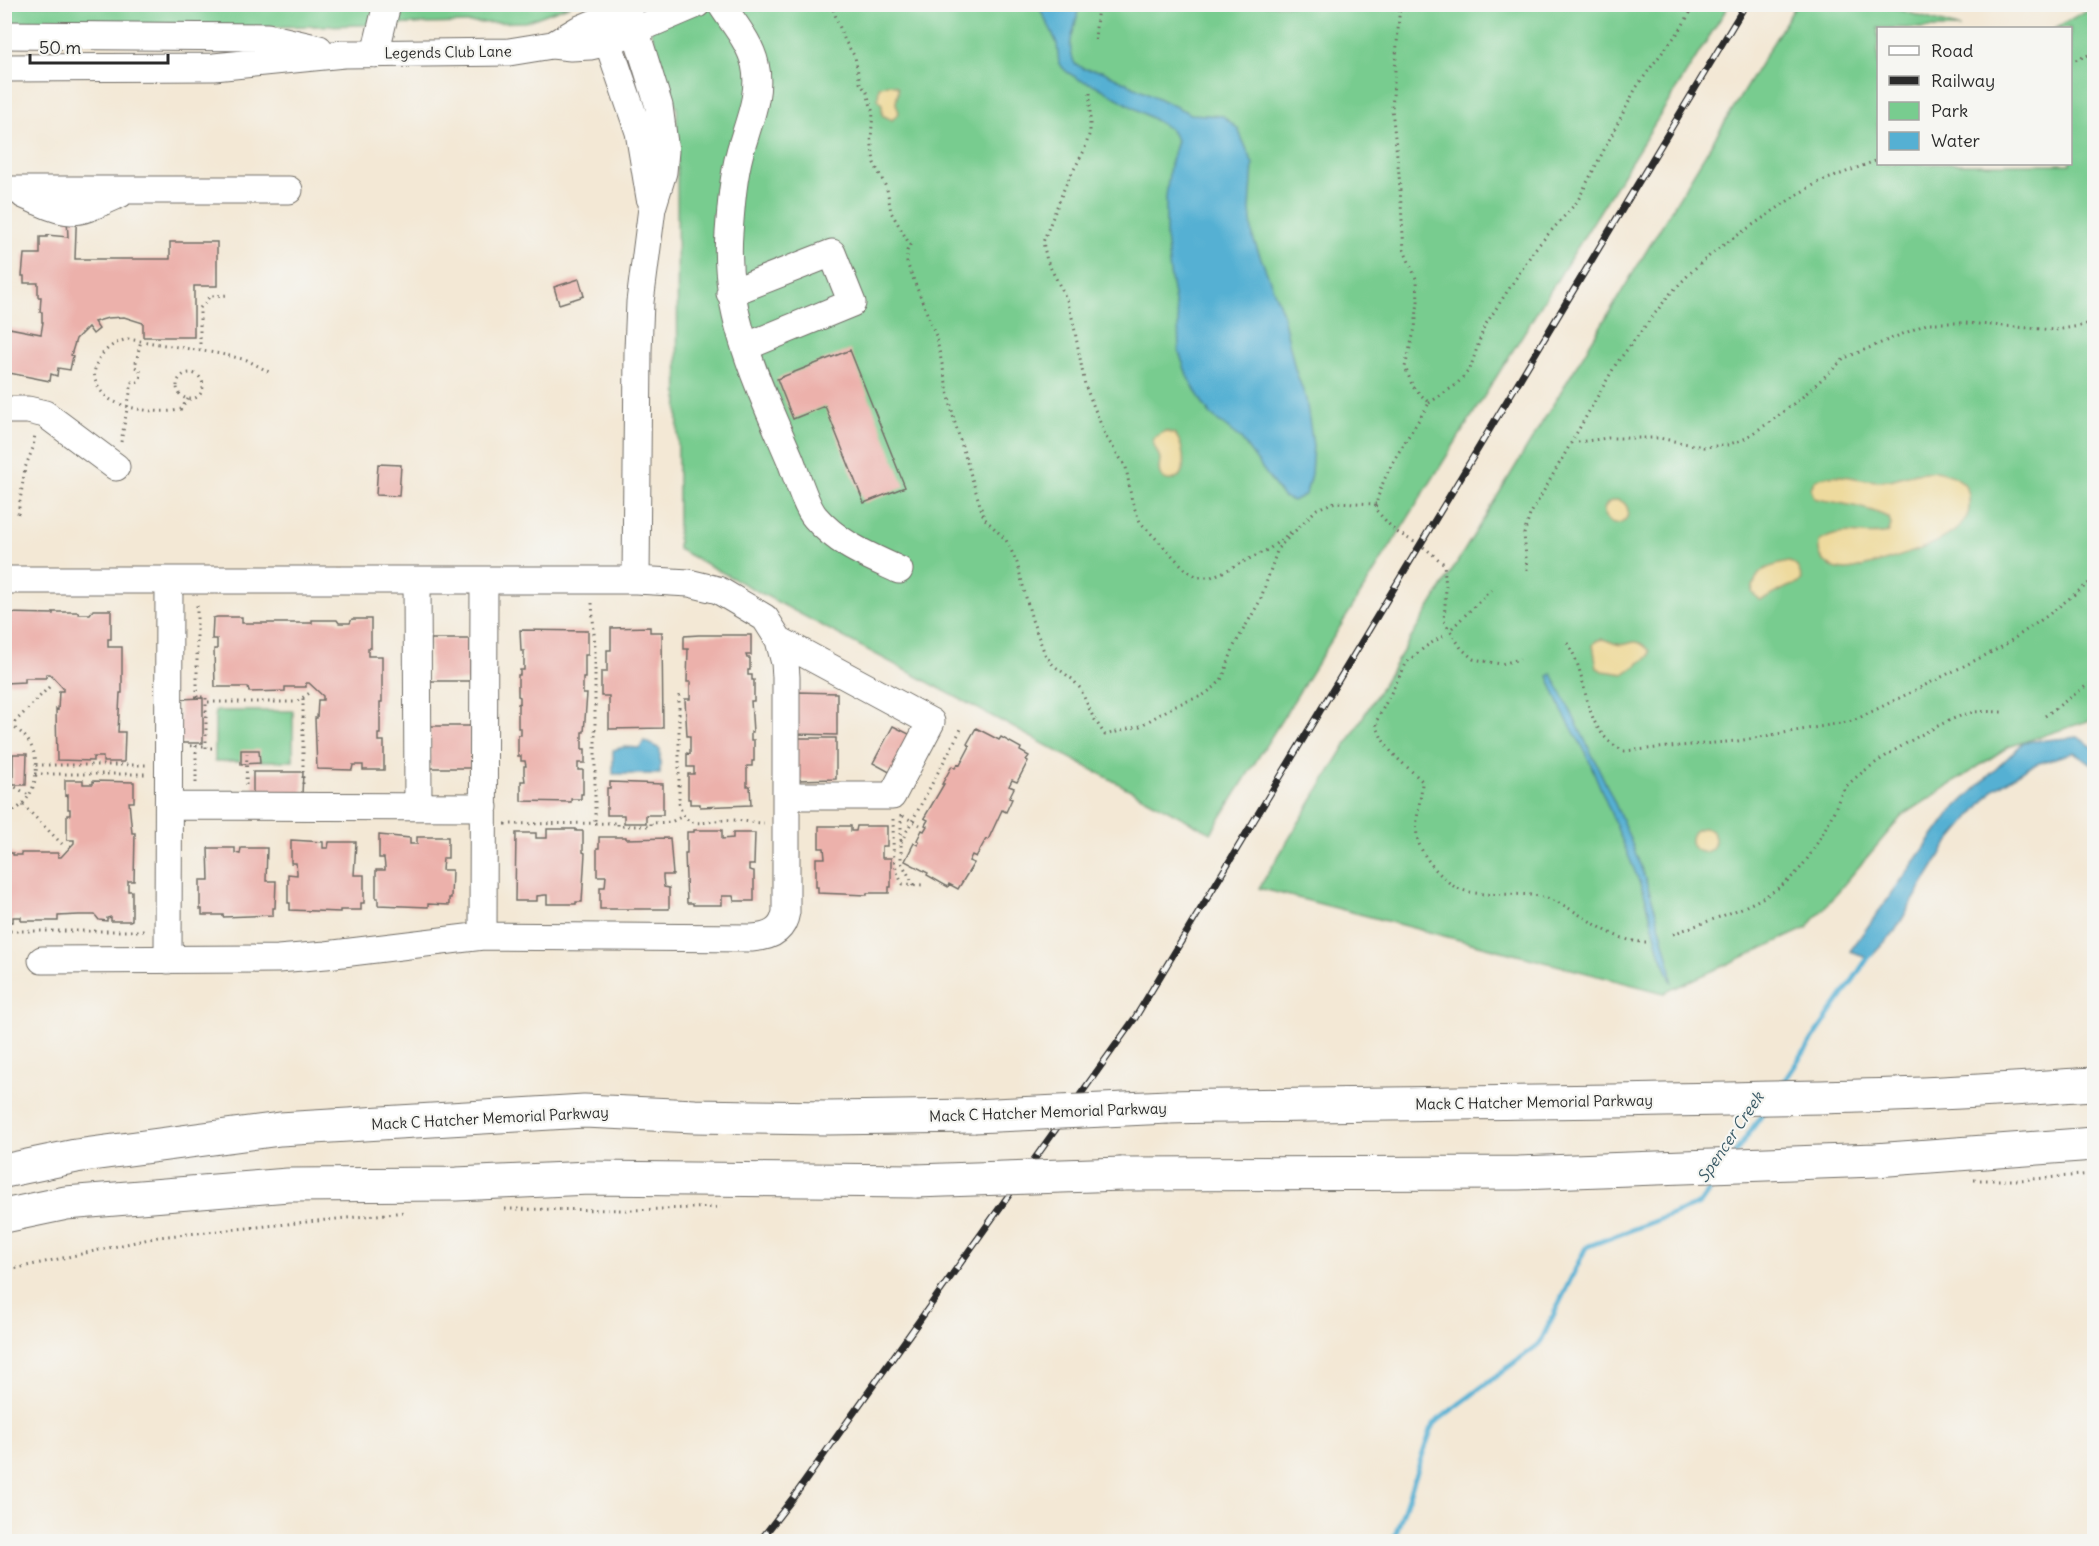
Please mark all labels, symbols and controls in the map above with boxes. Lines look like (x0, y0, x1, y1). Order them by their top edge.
scale bar (30, 27, 168, 65)
legend (1877, 27, 2072, 165)
text: 50 m (39, 36, 81, 59)
text: Road (1931, 39, 1974, 62)
street label: Legends Club Lane (384, 41, 512, 63)
text: Railway (1931, 69, 1995, 92)
text: Park (1931, 99, 1968, 122)
text: Water (1931, 129, 1981, 152)
water label: Spencer Creek (1692, 1087, 1769, 1186)
street label: Mack C Hatcher Memorial Parkway (1415, 1090, 1653, 1114)
street label: Mack C Hatcher Memorial Parkway (929, 1098, 1167, 1126)
street label: Mack C Hatcher Memorial Parkway (371, 1102, 609, 1134)

